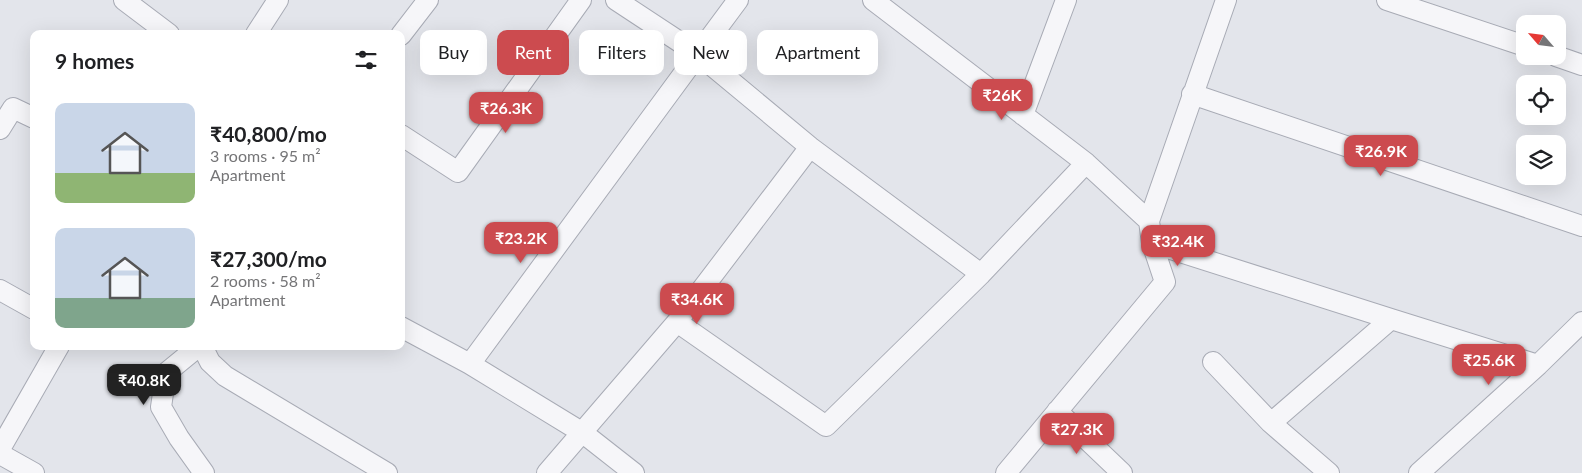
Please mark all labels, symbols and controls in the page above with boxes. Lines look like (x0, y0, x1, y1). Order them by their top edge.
north arrow (1516, 15, 1566, 65)
map controls (1516, 15, 1566, 185)
chip: Buy (420, 30, 487, 75)
chip: Rent (497, 30, 569, 75)
chip: Filters (579, 30, 664, 75)
chip: New (674, 30, 747, 75)
chip: Apartment (757, 30, 878, 75)
icon: filters (352, 46, 380, 74)
text: 9 homes (55, 48, 134, 73)
button: locate (1516, 75, 1566, 125)
pin: ₹26K (972, 78, 1032, 121)
text: ₹26K (983, 85, 1021, 104)
pin: ₹26.3K (465, 92, 547, 134)
text: ₹26.3K (480, 98, 532, 117)
text: ₹40,800/mo (210, 121, 327, 146)
icon: home (95, 123, 155, 183)
pin: ₹26.9K (1340, 134, 1422, 177)
button: layers (1516, 135, 1566, 185)
text: ₹26.9K (1355, 141, 1407, 160)
text: 3 rooms · 95 m² (210, 146, 321, 165)
text: Apartment (210, 165, 285, 184)
pin: ₹23.2K (480, 222, 562, 264)
pin: ₹32.4K (1137, 224, 1219, 267)
text: ₹23.2K (495, 228, 547, 247)
text: ₹32.4K (1152, 231, 1204, 250)
text: ₹27,300/mo (210, 246, 327, 271)
icon: home (95, 248, 155, 308)
text: 2 rooms · 58 m² (210, 271, 321, 290)
pin: ₹34.6K (656, 282, 738, 325)
text: ₹34.6K (671, 289, 723, 308)
text: Apartment (210, 290, 285, 309)
pin: ₹25.6K (1448, 344, 1530, 386)
text: ₹25.6K (1463, 350, 1515, 369)
pin: ₹40.8K (103, 364, 185, 406)
text: ₹40.8K (118, 370, 170, 389)
pin: ₹27.3K (1036, 412, 1118, 455)
text: ₹27.3K (1051, 419, 1103, 438)

